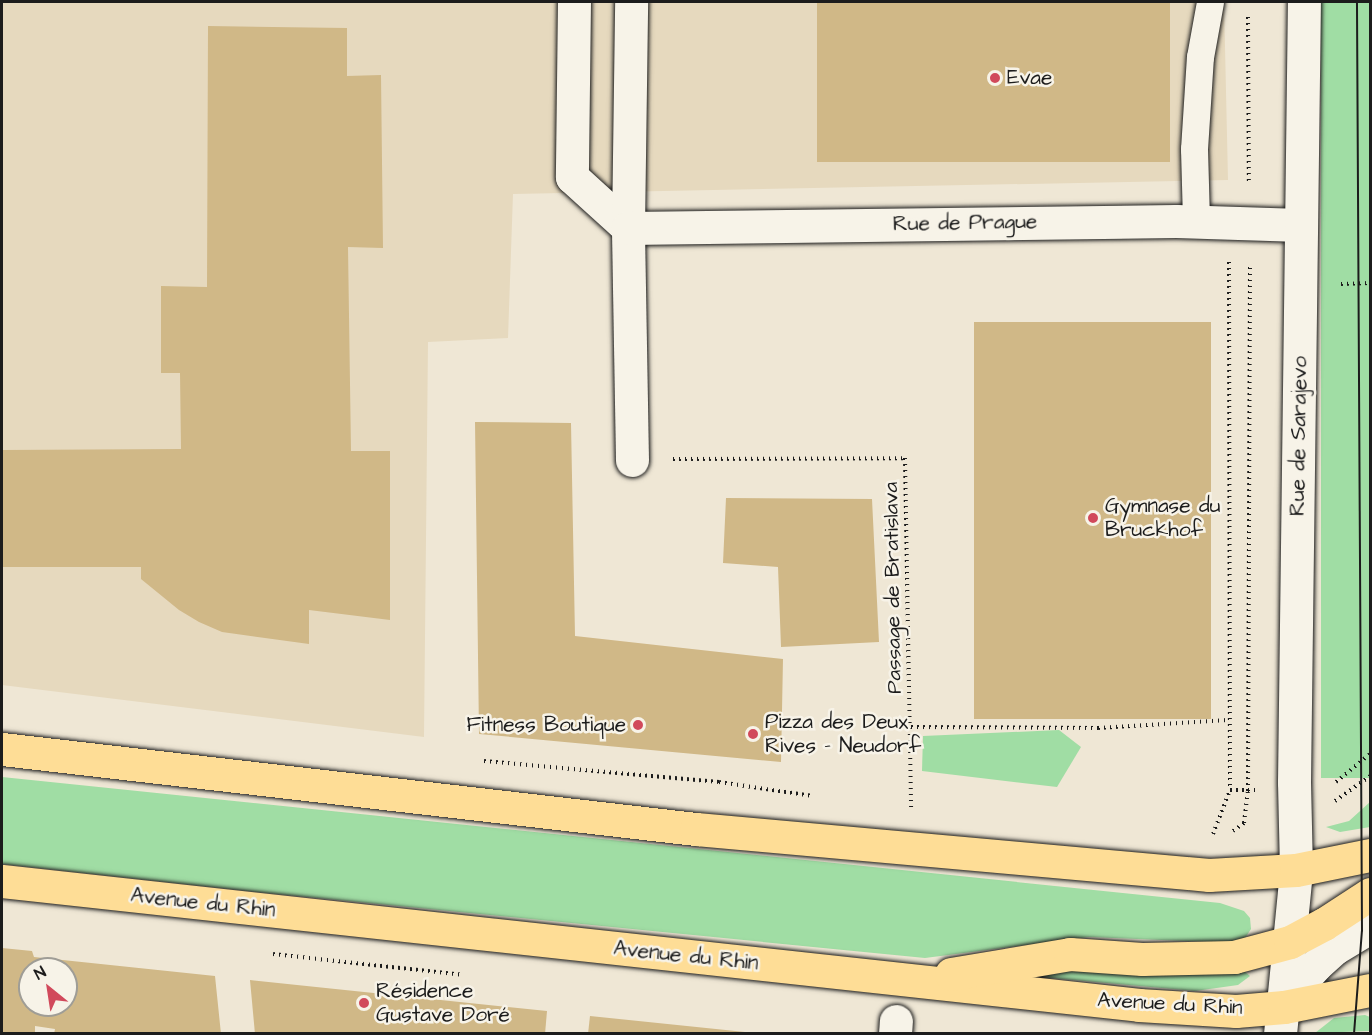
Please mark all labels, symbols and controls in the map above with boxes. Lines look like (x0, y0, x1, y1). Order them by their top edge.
place label: Evae (1007, 65, 1052, 91)
marker: Evae (988, 71, 1002, 85)
street label: Rue de Prague (893, 209, 1037, 237)
street label: Rue de Sarajevo (1285, 356, 1313, 516)
street label: Passage de Bratislava (879, 482, 907, 694)
place label: Gymnase du Bruckhof (1105, 493, 1220, 543)
marker: Gymnase du Bruckhof (1086, 511, 1100, 525)
place label: Pizza des Deux Rives - Neudorf (765, 709, 921, 759)
place label: Fitness Boutique (467, 712, 626, 738)
marker: Fitness Boutique (631, 718, 645, 732)
marker: Pizza des Deux Rives - Neudorf (746, 727, 760, 741)
street label: Avenue du Rhin (129, 883, 277, 923)
street label: Avenue du Rhin (612, 936, 760, 976)
north arrow (18, 957, 78, 1017)
text: N (30, 961, 50, 985)
place label: Résidence Gustave Doré (376, 978, 510, 1028)
street label: Avenue du Rhin (1097, 988, 1243, 1020)
marker: Résidence Gustave Doré (357, 996, 371, 1010)

